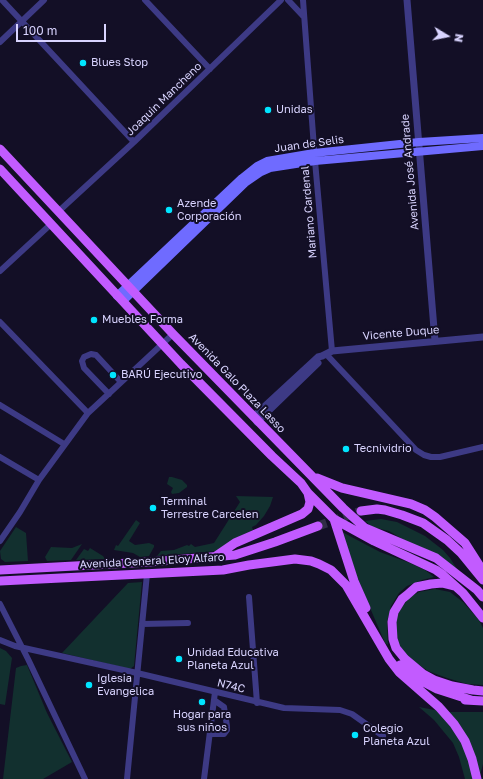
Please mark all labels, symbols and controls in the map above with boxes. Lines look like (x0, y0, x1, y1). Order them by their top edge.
scale bar (18, 16, 108, 42)
north arrow (427, 16, 467, 56)
text: 100 m (23, 23, 57, 38)
text: N (452, 33, 466, 43)
place label: Blues Stop (91, 56, 148, 70)
marker: Blues Stop (78, 58, 88, 68)
street label: Joaquin Mancheno (124, 60, 204, 138)
place label: Unidas (276, 103, 313, 117)
marker: Unidas (263, 105, 273, 115)
street label: Avenida José Andrade (398, 113, 422, 231)
street label: Juan de Selis (273, 133, 345, 155)
street label: Mariano Cardenal (298, 165, 320, 259)
place label: Azende Corporación (177, 197, 241, 223)
marker: Azende Corporación (164, 205, 174, 215)
place label: Muebles Forma (102, 313, 183, 327)
marker: Muebles Forma (89, 315, 99, 325)
street label: Vicente Duque (362, 323, 440, 343)
street label: Avenida Galo Plaza Lasso (186, 330, 288, 436)
place label: BARÚ Ejecutivo (121, 368, 202, 382)
marker: BARÚ Ejecutivo (108, 370, 118, 380)
place label: Tecnividrio (354, 442, 412, 456)
marker: Tecnividrio (341, 444, 351, 454)
place label: Terminal Terrestre Carcelen (161, 495, 258, 521)
marker: Terminal Terrestre Carcelen (148, 503, 158, 513)
street label: Avenida General Eloy Alfaro (79, 551, 225, 571)
place label: Unidad Educativa Planeta Azul (187, 646, 279, 672)
marker: Unidad Educativa Planeta Azul (174, 654, 184, 664)
place label: Iglesia Evangelica (97, 672, 154, 698)
street label: N74C (216, 676, 246, 696)
marker: Iglesia Evangelica (84, 680, 94, 690)
marker: Hogar para sus niños (197, 697, 207, 707)
place label: Hogar para sus niños (173, 708, 231, 734)
place label: Colegio Planeta Azul (363, 722, 430, 748)
marker: Colegio Planeta Azul (350, 730, 360, 740)

